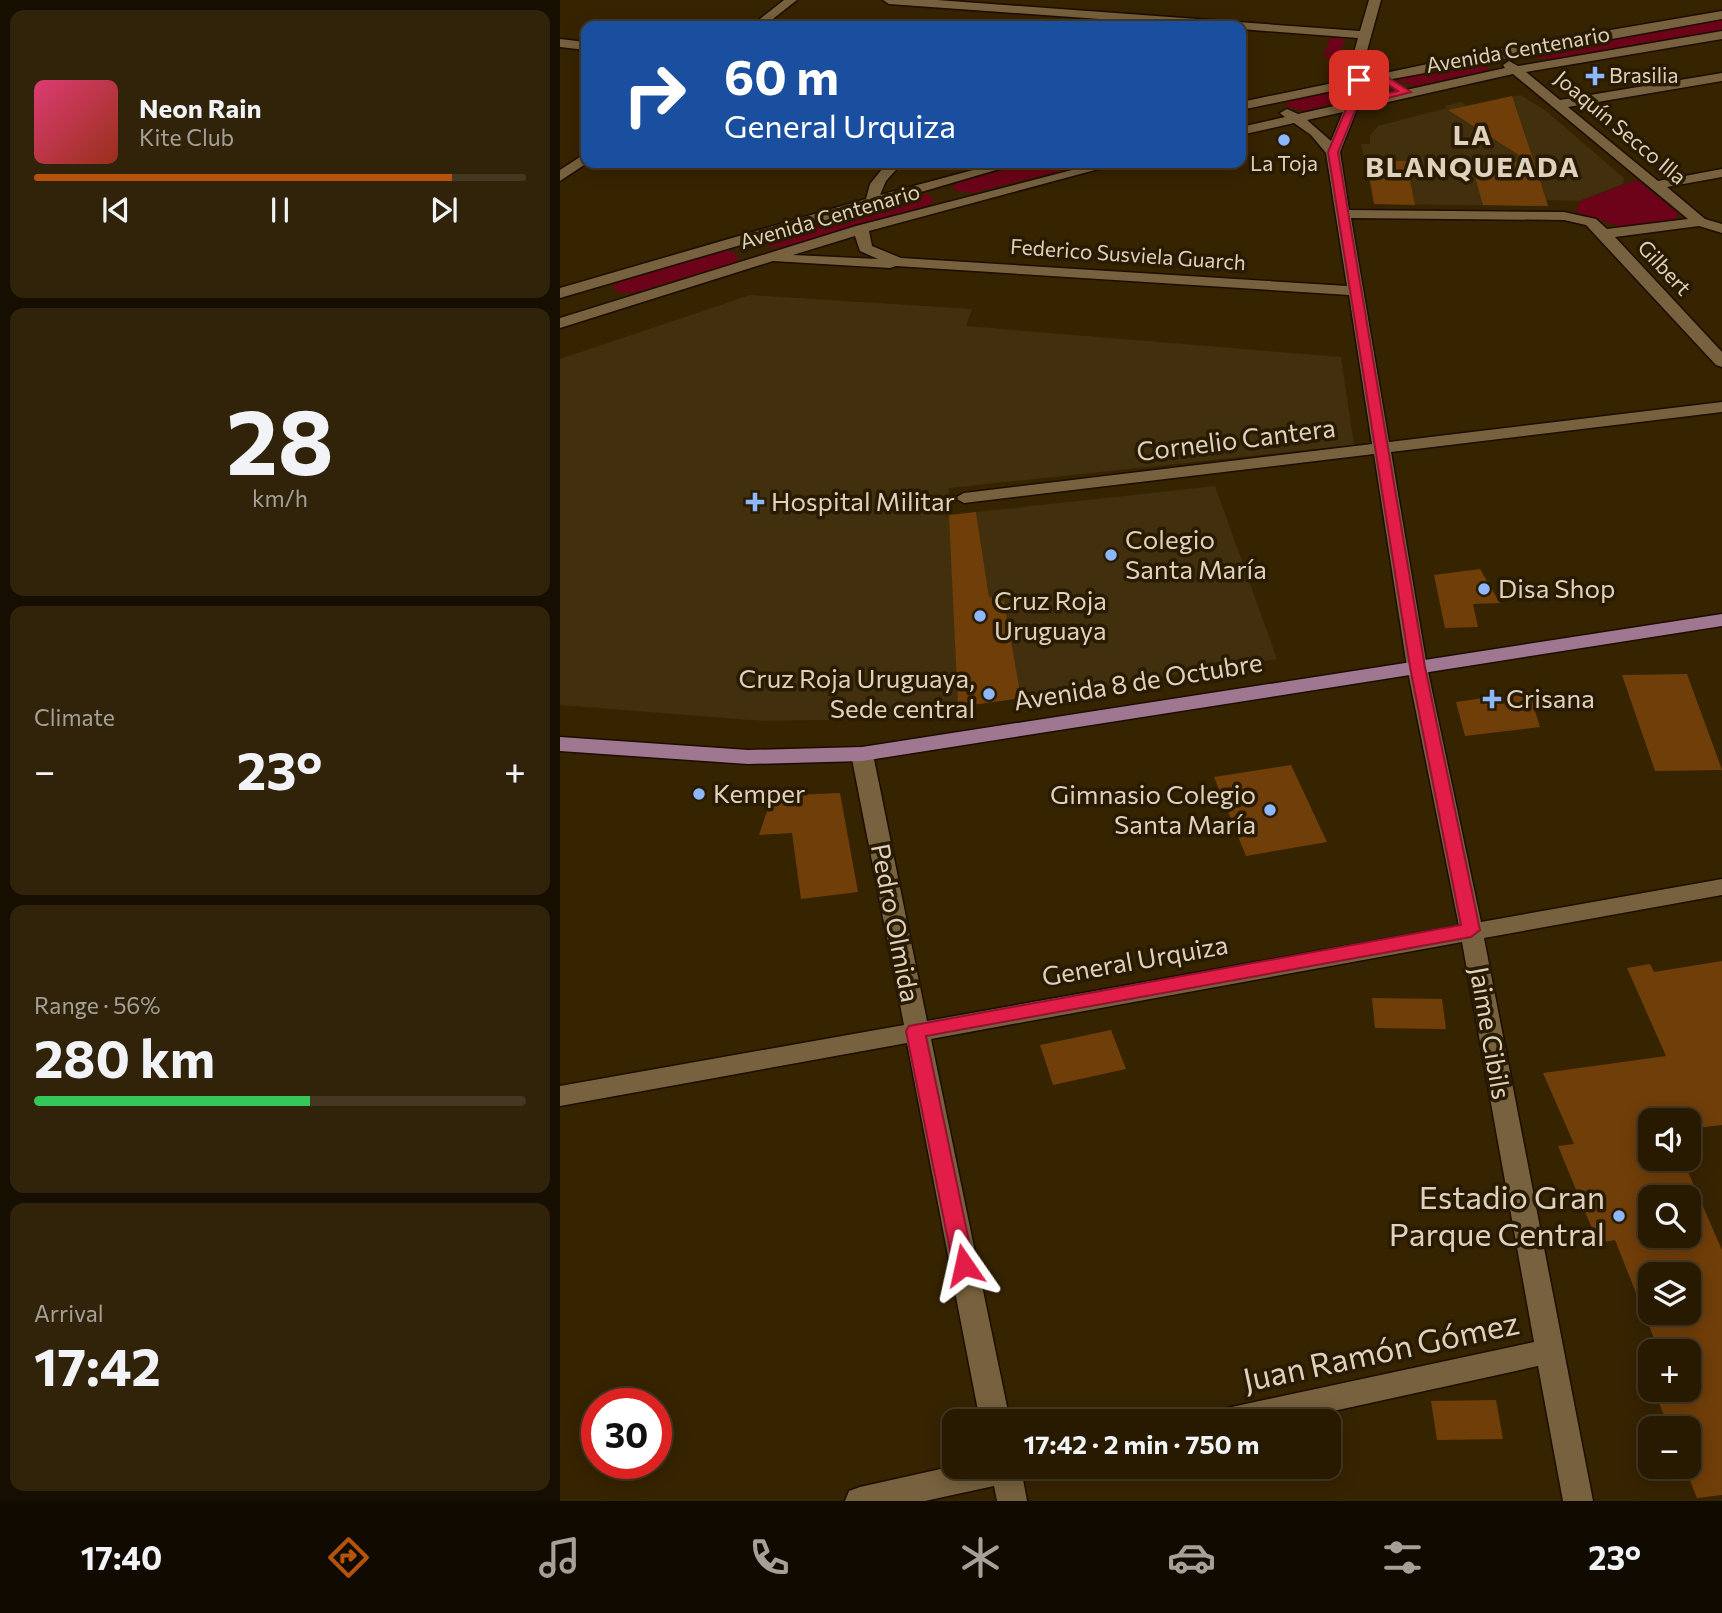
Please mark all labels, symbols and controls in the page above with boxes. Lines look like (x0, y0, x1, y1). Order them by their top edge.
street label: Avenida Centenario (1424, 20, 1612, 77)
text: 60 m (724, 45, 839, 105)
icon: right (609, 49, 700, 140)
pin (1329, 50, 1389, 110)
icon: arrive (1340, 61, 1378, 99)
place label: Brasilia (1609, 62, 1678, 87)
street label: Joaquín Secco Illa (1550, 65, 1692, 189)
marker: Brasilia (1587, 68, 1603, 84)
text: Neon Rain (139, 92, 262, 123)
text: General Urquiza (724, 105, 956, 145)
district label: LA BLANQUEADA (1365, 117, 1581, 183)
text: Kite Club (139, 123, 234, 151)
marker: La Toja (1276, 132, 1292, 148)
place label: La Toja (1250, 150, 1318, 175)
street label: Avenida Centenario (737, 178, 922, 253)
icon: previous (97, 191, 135, 229)
icon: pause (261, 191, 299, 229)
icon: next (425, 191, 463, 229)
street label: Federico Susviela Guarch (1009, 233, 1247, 274)
street label: Gilbert (1633, 234, 1697, 300)
text: 28 (226, 382, 334, 494)
street label: Cornelio Cantera (1134, 411, 1337, 466)
text: km/h (252, 484, 308, 512)
place label: Hospital Militar (771, 485, 955, 516)
marker: Hospital Militar (745, 492, 765, 512)
place label: Colegio Santa María (1125, 523, 1267, 584)
marker: Colegio Santa María (1103, 547, 1119, 563)
place label: Disa Shop (1498, 572, 1615, 603)
marker: Disa Shop (1476, 581, 1492, 597)
place label: Cruz Roja Uruguaya (994, 584, 1107, 645)
marker: Cruz Roja Uruguaya (972, 608, 988, 624)
street label: Avenida 8 de Octubre (1011, 646, 1264, 715)
place label: Cruz Roja Uruguaya, Sede central (738, 662, 975, 723)
place label: Crisana (1506, 682, 1595, 713)
marker: Cruz Roja Uruguaya, Sede central (981, 686, 997, 702)
marker: Crisana (1484, 691, 1500, 707)
text: Climate (34, 703, 115, 731)
text: 23° (237, 737, 323, 801)
text: − (34, 746, 56, 793)
text: + (504, 746, 526, 793)
place label: Kemper (713, 777, 805, 808)
place label: Gimnasio Colegio Santa María (1050, 778, 1256, 839)
marker: Kemper (691, 786, 707, 802)
marker: Gimnasio Colegio Santa María (1262, 802, 1278, 818)
street label: Pedro Olmida (866, 841, 927, 1005)
street label: General Urquiza (1039, 928, 1230, 991)
street label: Jaime Cibils (1465, 964, 1518, 1102)
text: Range · 56% (34, 991, 161, 1019)
text: 280 km (34, 1025, 215, 1089)
map controls (1638, 1108, 1701, 1479)
button: sound (1638, 1108, 1701, 1171)
place label: Estadio Gran Parque Central (1389, 1176, 1605, 1253)
button: search (1638, 1185, 1701, 1248)
marker: Estadio Gran Parque Central (1611, 1208, 1627, 1224)
position arrow (927, 1228, 1001, 1302)
button: layers (1638, 1262, 1701, 1325)
text: Arrival (34, 1299, 104, 1327)
street label: Juan Ramón Gómez (1239, 1301, 1522, 1399)
text: 17:42 (34, 1333, 161, 1397)
button: + (1638, 1339, 1701, 1402)
speed limit sign: 30 (581, 1388, 672, 1479)
button: − (1638, 1416, 1701, 1479)
text: 17:42 · 2 min · 750 m (1023, 1428, 1260, 1459)
icon: directions (324, 1533, 373, 1582)
icon: music (535, 1533, 584, 1582)
icon: phone (745, 1533, 794, 1582)
icon: climate (956, 1533, 1005, 1582)
icon: car (1167, 1533, 1216, 1582)
icon: filters (1378, 1533, 1427, 1582)
text: 17:40 (81, 1537, 162, 1577)
text: 23° (1588, 1537, 1641, 1577)

